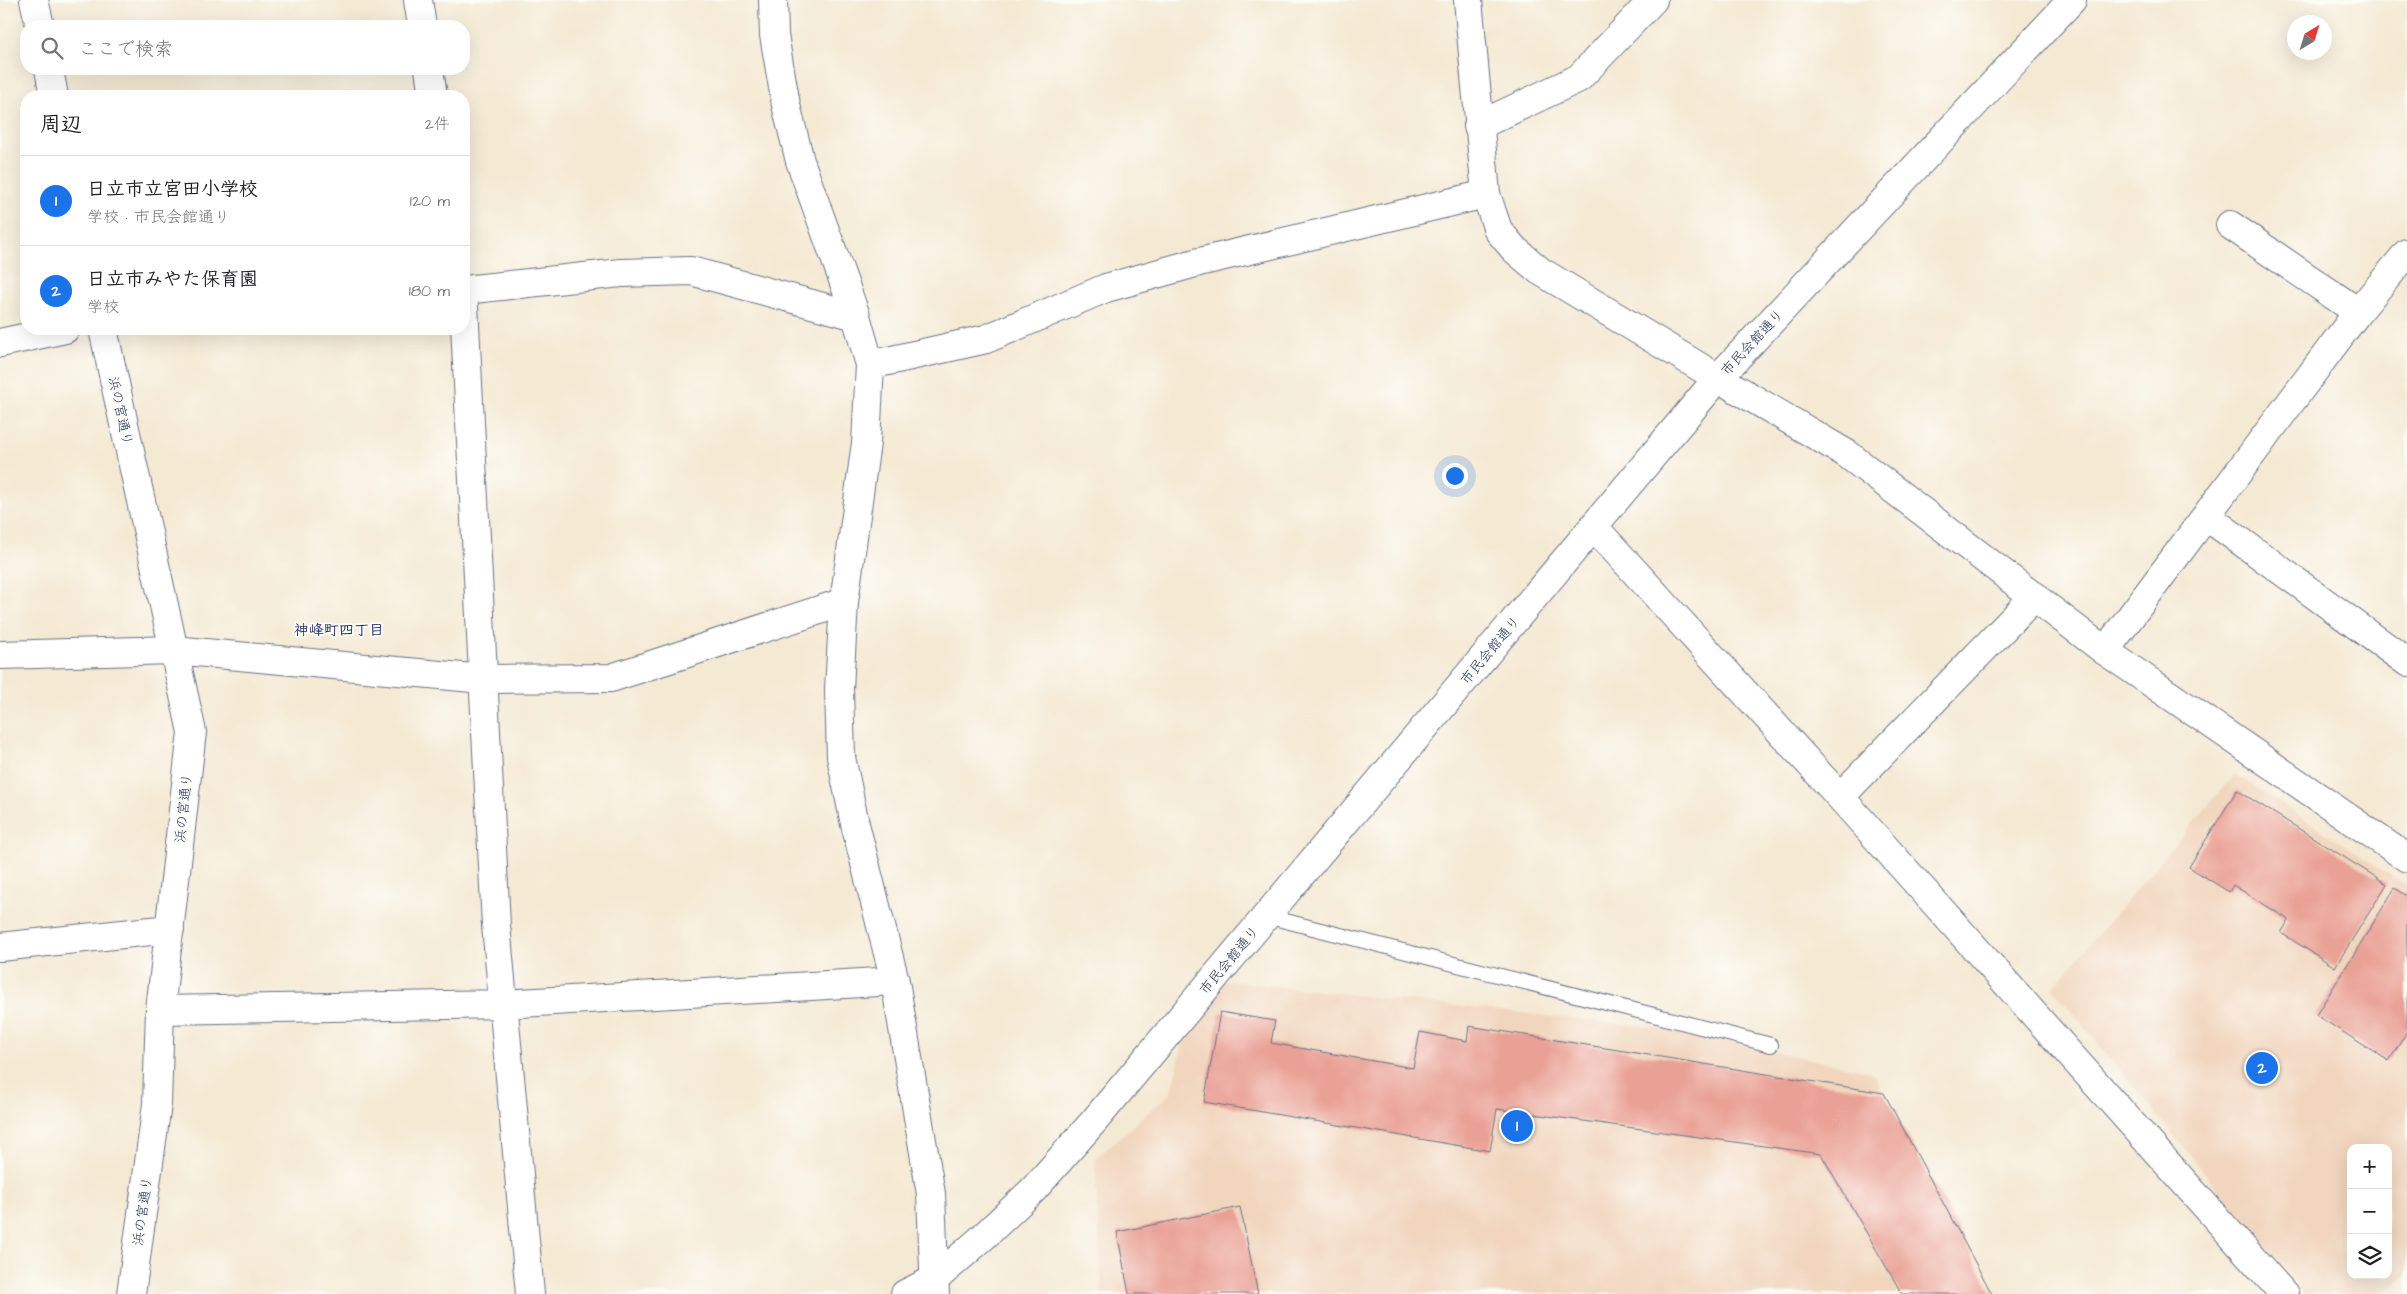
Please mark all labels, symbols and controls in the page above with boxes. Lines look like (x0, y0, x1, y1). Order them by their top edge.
north arrow (2287, 15, 2332, 60)
search box (20, 20, 470, 75)
icon: search (38, 34, 66, 62)
text: ここで検索 (78, 36, 173, 63)
text: 周辺 (40, 110, 82, 139)
text: 2件 (425, 113, 450, 135)
text: 日立市立宮田小学校 (87, 176, 258, 203)
text: 1 (55, 190, 57, 212)
text: 120 m (410, 190, 450, 212)
text: 学校 · 市民会館通り (87, 206, 230, 228)
text: 日立市みやた保育園 (87, 266, 258, 293)
text: 2 (51, 280, 61, 302)
text: 180 m (409, 280, 450, 302)
text: 学校 (87, 296, 119, 318)
street label: 市民会館通り (1717, 305, 1789, 380)
street label: 浜の宮通り (103, 375, 137, 448)
your location (1442, 463, 1468, 489)
street label: 市民会館通り (1456, 612, 1525, 689)
district label: 神峰町四丁目 (294, 620, 384, 641)
street label: 浜の宮通り (170, 772, 198, 844)
street label: 市民会館通り (1195, 922, 1264, 999)
pin: 2 (2246, 1049, 2278, 1087)
pin: 1 (1501, 1107, 1533, 1145)
map controls (2347, 1144, 2392, 1279)
button: + (2347, 1144, 2392, 1189)
street label: 浜の宮通り (128, 1175, 158, 1247)
button: − (2347, 1189, 2392, 1234)
button: layers (2347, 1234, 2392, 1279)

